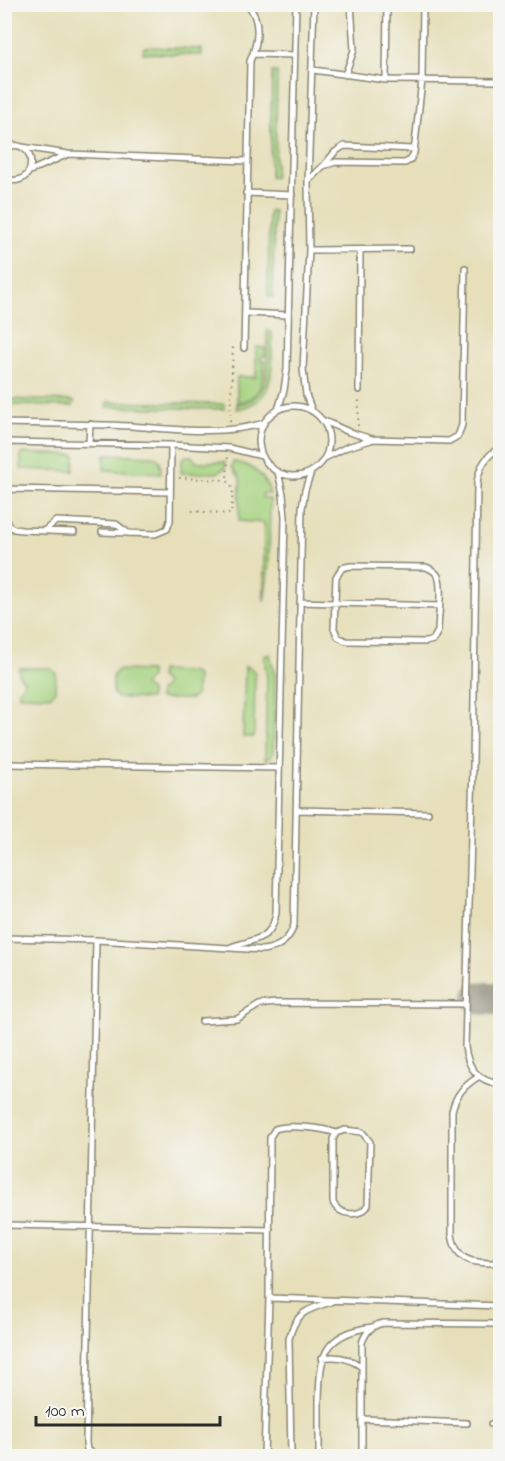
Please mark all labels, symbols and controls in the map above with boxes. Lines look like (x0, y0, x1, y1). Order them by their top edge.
scale bar (36, 1389, 220, 1427)
text: 100 m (45, 1399, 85, 1425)

